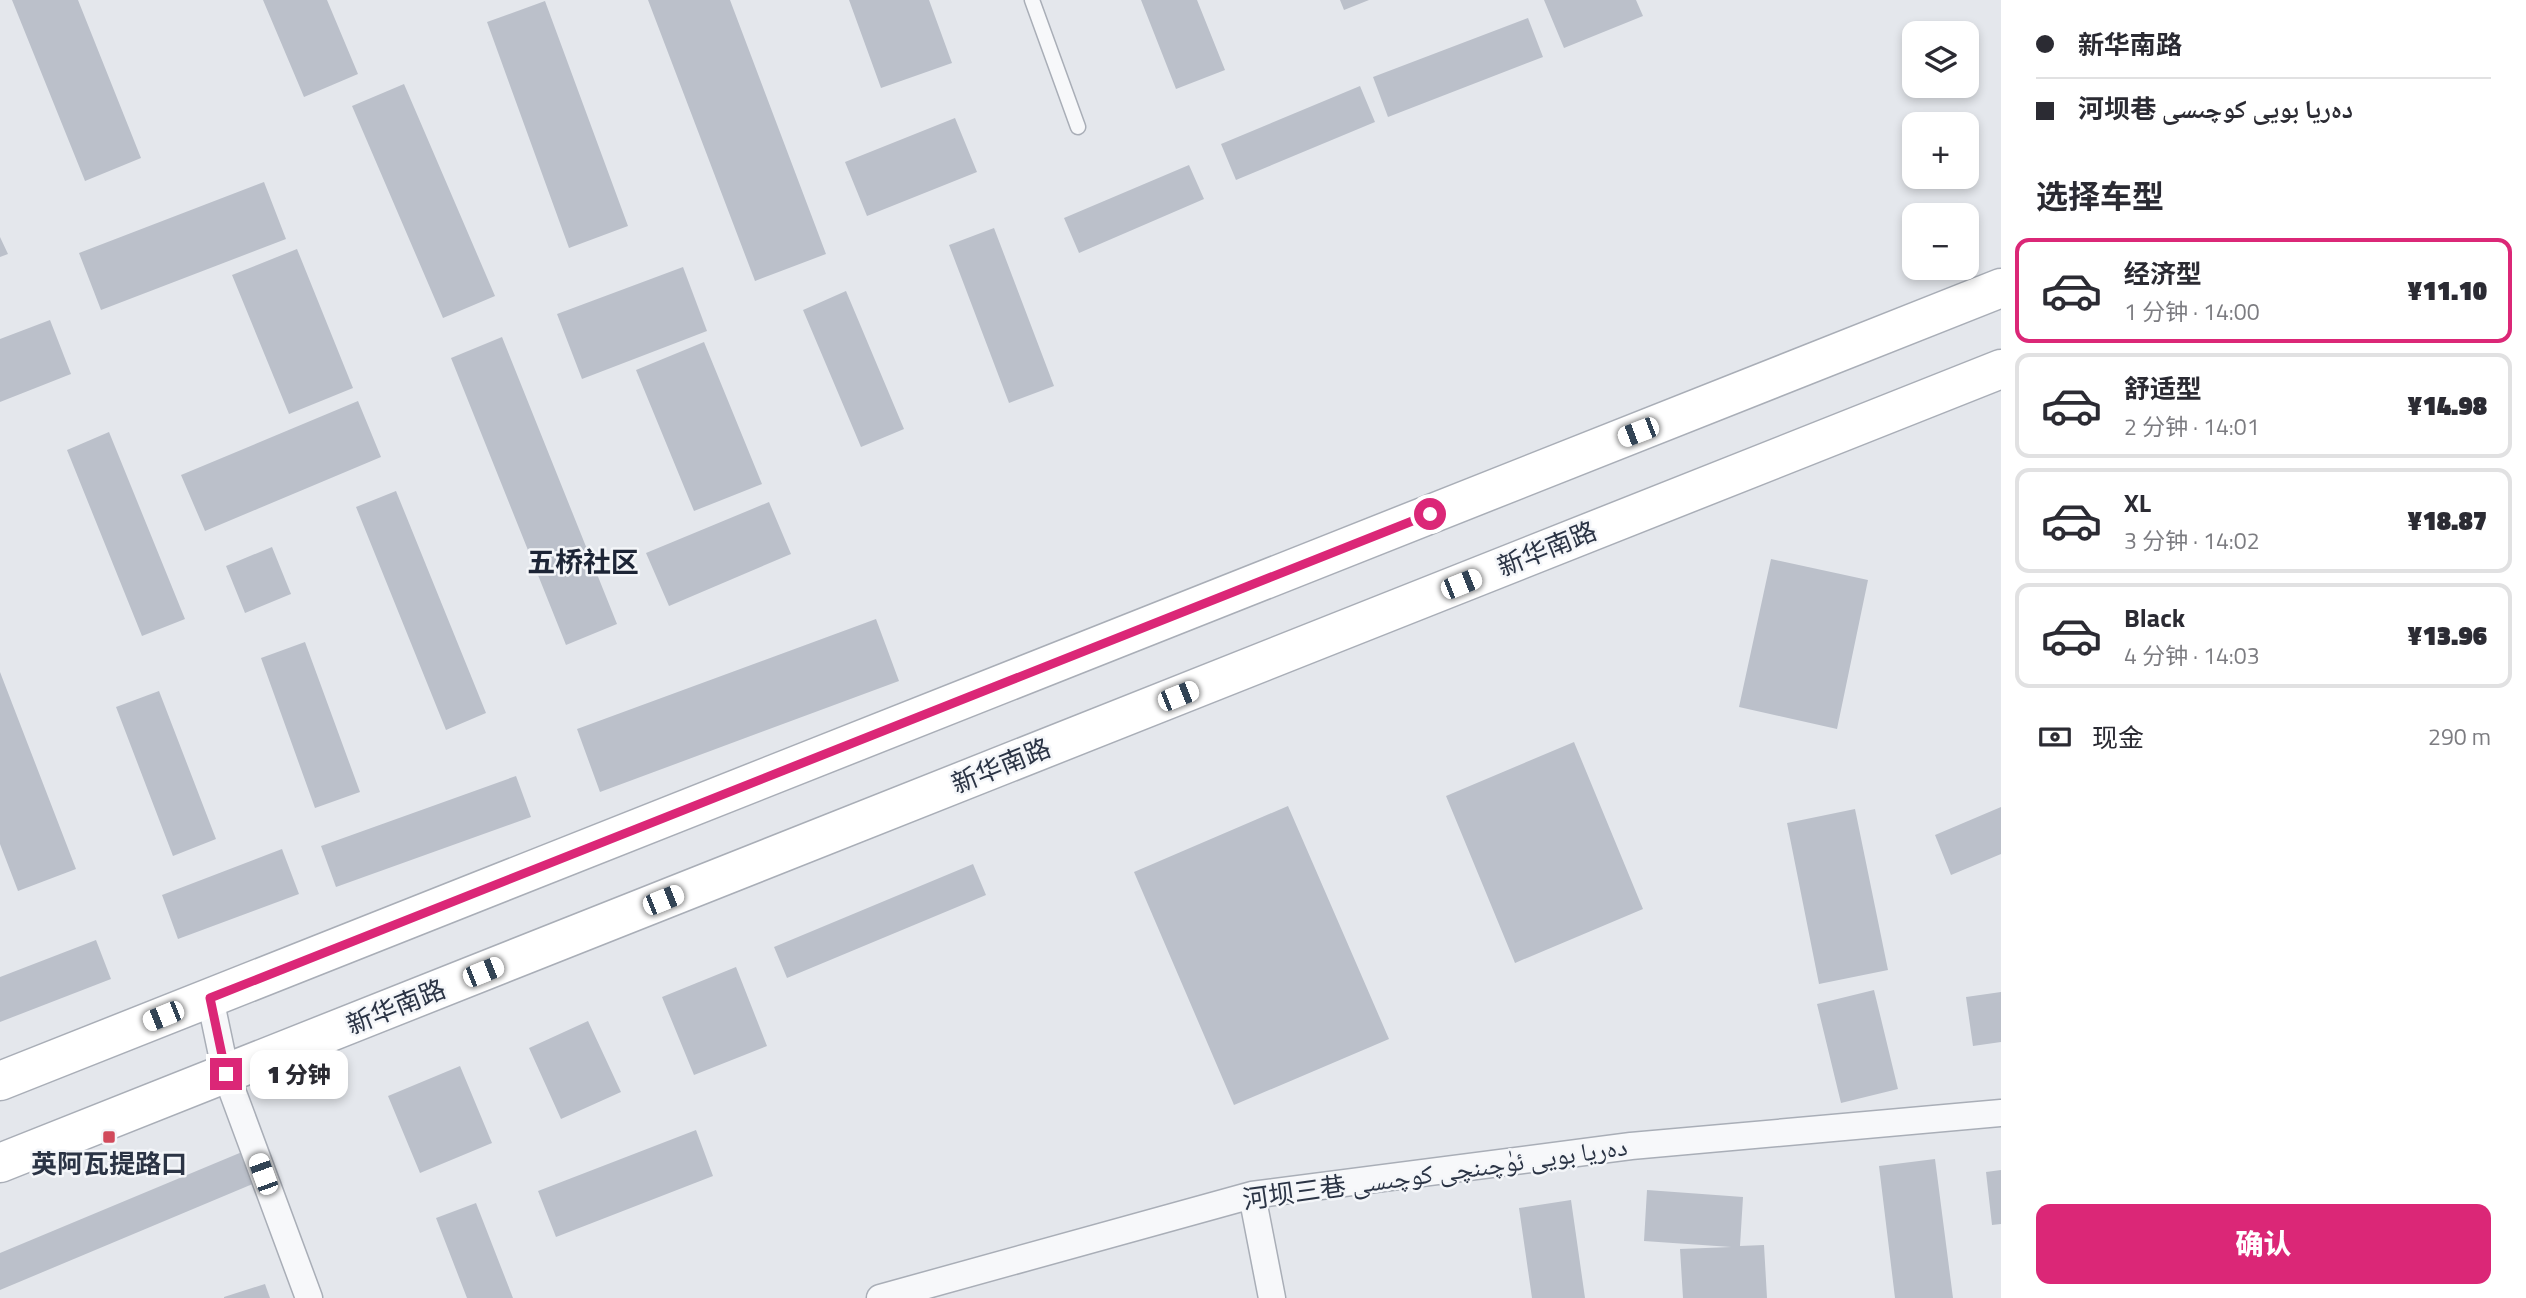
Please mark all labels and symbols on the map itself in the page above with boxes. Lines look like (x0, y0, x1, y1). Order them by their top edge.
car (1615, 415, 1662, 449)
route start (1414, 498, 1446, 530)
street label: 新华南路 (1491, 511, 1602, 586)
district label: 五桥社区 (527, 540, 639, 583)
car (1438, 566, 1485, 602)
car (1155, 678, 1202, 714)
street label: 新华南路 (945, 728, 1056, 803)
car (640, 882, 687, 918)
car (460, 954, 507, 990)
street label: 新华南路 (340, 969, 451, 1044)
car (140, 998, 187, 1034)
callout: 1 分钟 (250, 1050, 348, 1098)
route end (210, 1058, 242, 1090)
street label: 河坝三巷 دەريا بويى ئۈچىنچى كوچىسى (1240, 1126, 1630, 1219)
marker: 英阿瓦提路口 (101, 1129, 117, 1145)
place label: 英阿瓦提路口 (31, 1144, 187, 1183)
car (246, 1151, 281, 1197)

